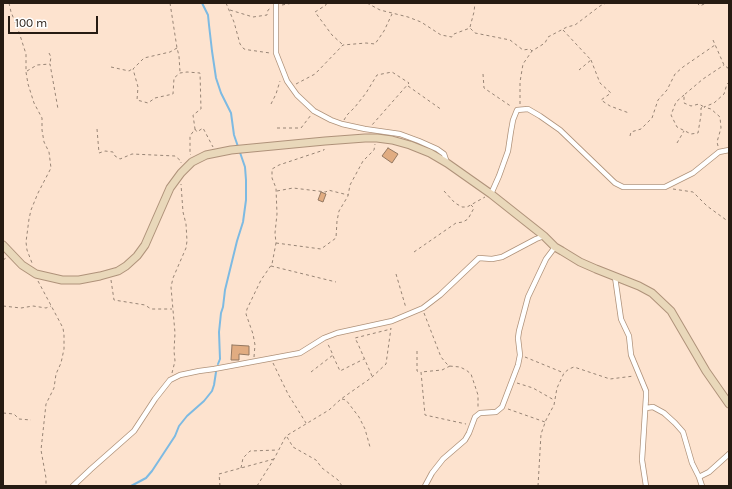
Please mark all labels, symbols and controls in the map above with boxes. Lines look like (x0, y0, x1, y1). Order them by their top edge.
scale bar (10, 8, 100, 34)
text: 100 m (15, 16, 47, 30)

